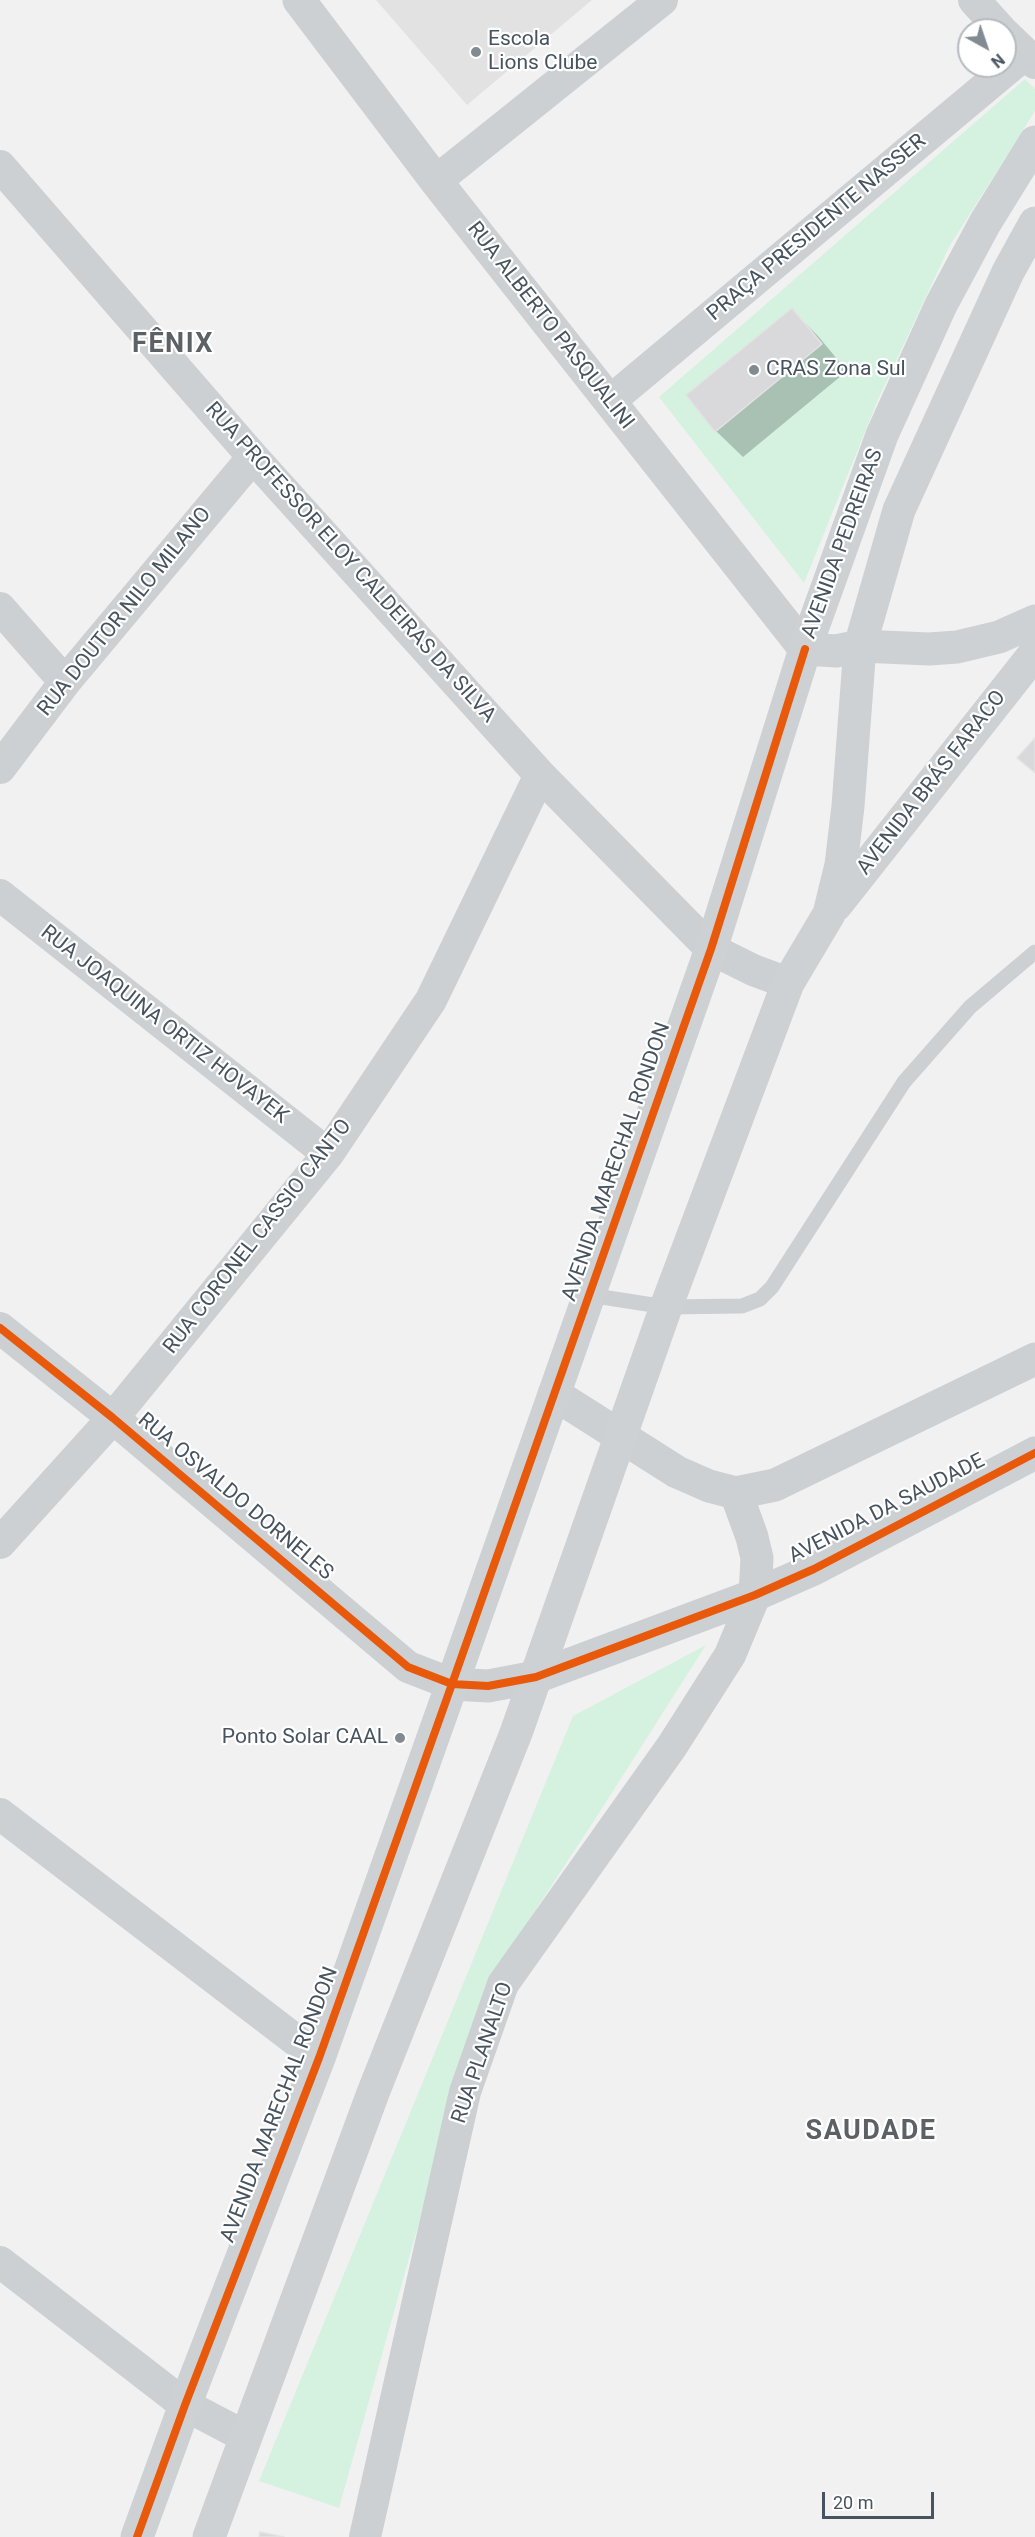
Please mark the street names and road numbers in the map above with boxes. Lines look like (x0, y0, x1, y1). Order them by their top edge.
street label: PRAÇA PRESIDENTE NASSER (703, 129, 931, 327)
street label: RUA ALBERTO PASQUALINI (461, 217, 639, 435)
street label: RUA PROFESSOR ELOY CALDEIRAS DA SILVA (199, 398, 501, 728)
street label: AVENIDA PEDREIRAS (797, 446, 889, 642)
street label: RUA DOUTOR NILO MILANO (33, 502, 217, 722)
street label: AVENIDA BRÁS FARACO (852, 686, 1012, 880)
street label: RUA JOAQUINA ORTIZ HOVAYEK (35, 920, 293, 1130)
street label: AVENIDA MARECHAL RONDON (557, 1019, 677, 1305)
street label: RUA CORONEL CASSIO CANTO (159, 1115, 357, 1359)
street label: RUA OSVALDO DORNELES (132, 1408, 338, 1586)
street label: AVENIDA DA SAUDADE (785, 1449, 989, 1569)
street label: AVENIDA MARECHAL RONDON (216, 1964, 344, 2246)
street label: RUA PLANALTO (447, 1979, 519, 2127)

